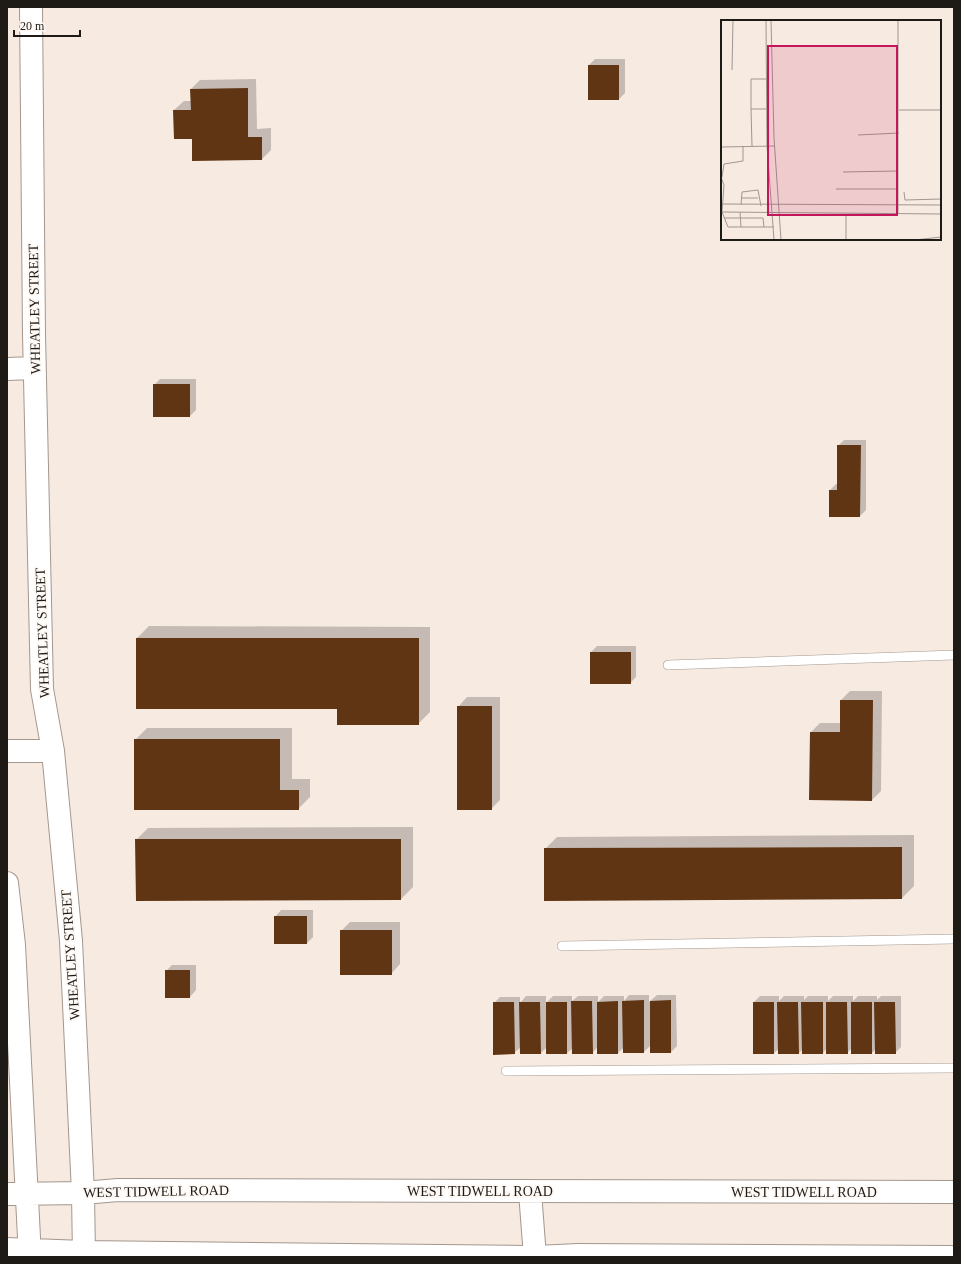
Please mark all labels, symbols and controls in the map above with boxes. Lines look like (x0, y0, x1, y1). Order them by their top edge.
scale bar (14, 12, 80, 38)
text: 20 m (20, 19, 45, 33)
inset map (721, 20, 941, 240)
street label: WHEATLEY STREET (26, 243, 43, 374)
street label: WHEATLEY STREET (33, 567, 52, 698)
street label: WHEATLEY STREET (58, 889, 83, 1021)
street label: WEST TIDWELL ROAD (83, 1183, 229, 1200)
street label: WEST TIDWELL ROAD (407, 1184, 553, 1199)
street label: WEST TIDWELL ROAD (731, 1185, 877, 1200)

